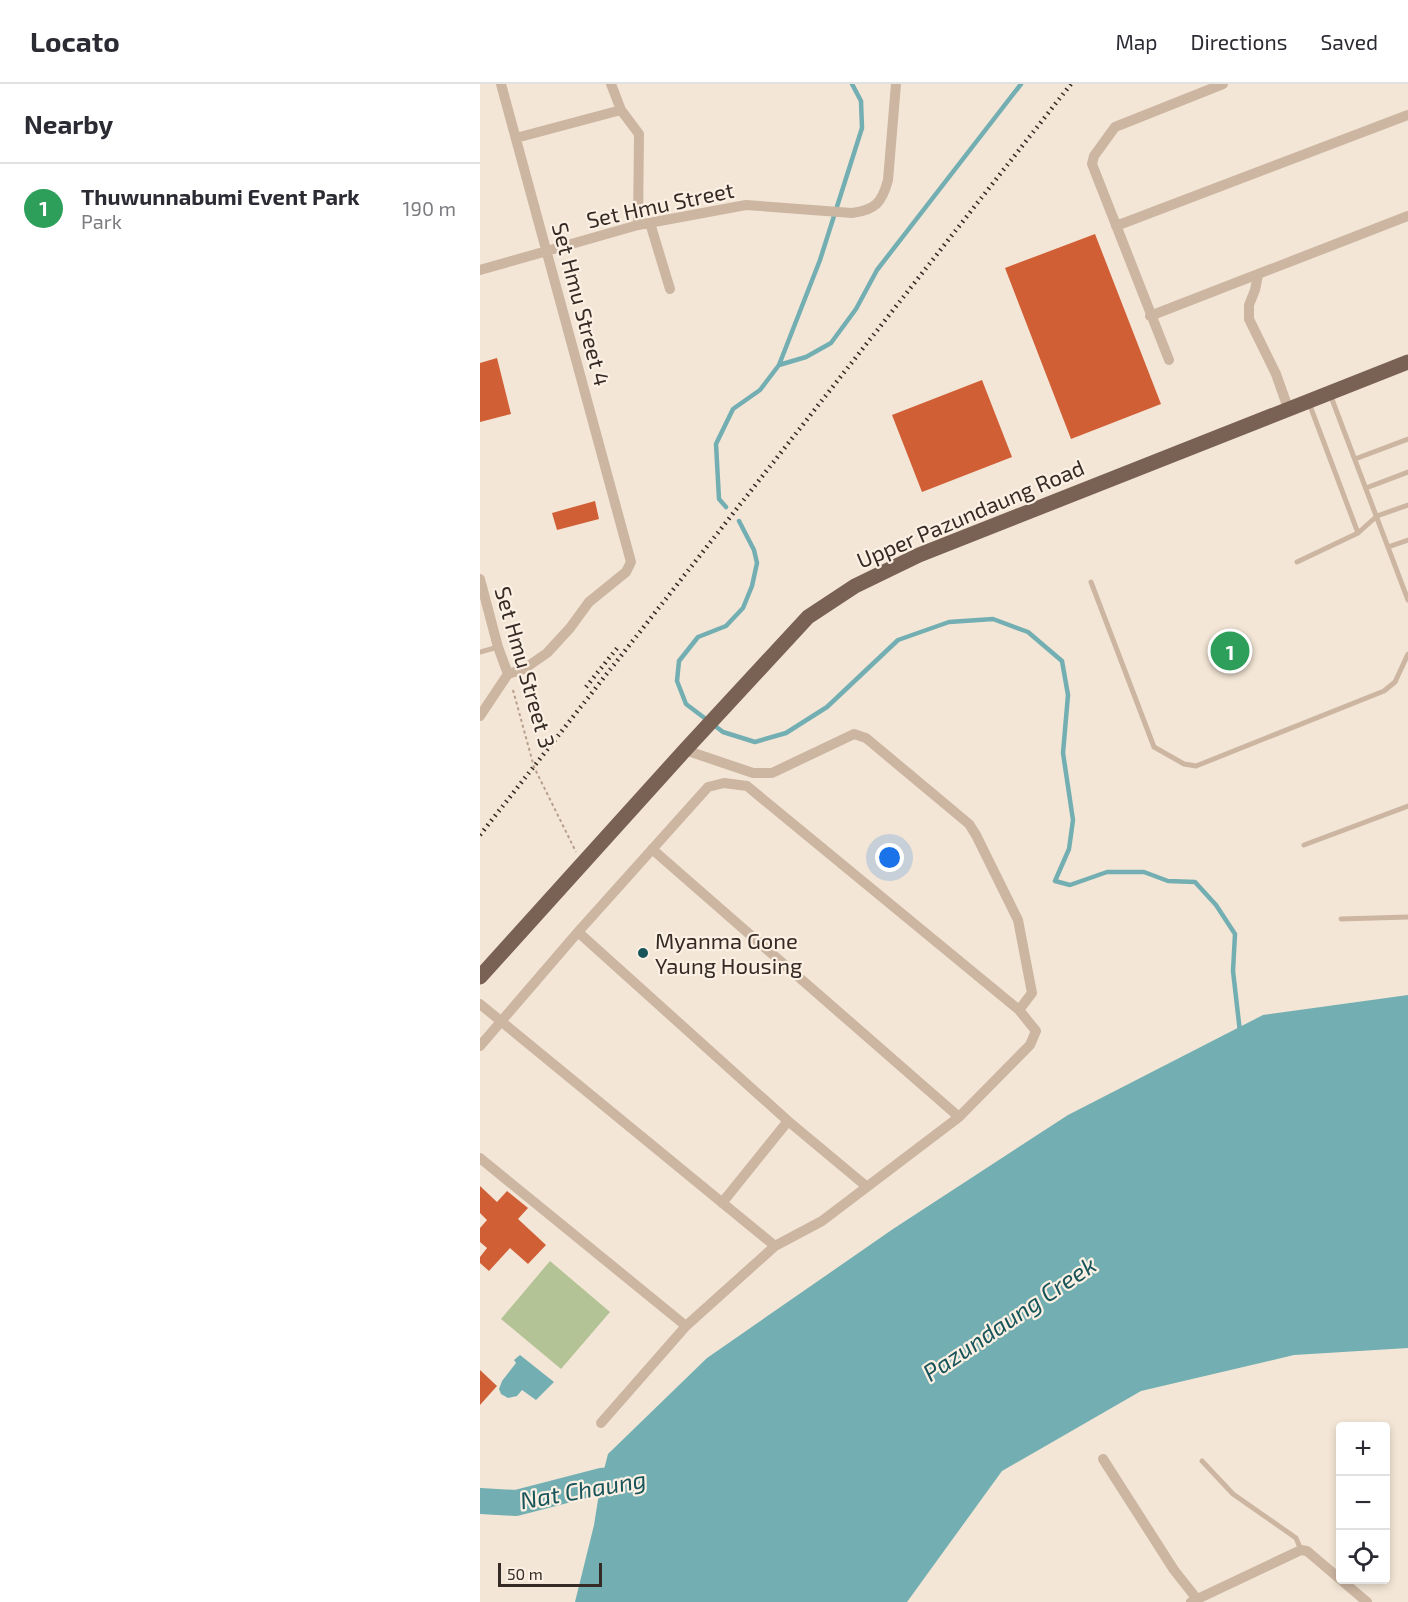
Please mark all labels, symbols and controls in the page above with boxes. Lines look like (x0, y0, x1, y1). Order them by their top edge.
text: Locato (30, 24, 120, 58)
text: Map (1115, 29, 1158, 54)
text: Directions (1191, 29, 1287, 54)
text: Saved (1320, 29, 1378, 54)
text: Nearby (24, 108, 113, 139)
street label: Set Hmu Street (584, 176, 736, 232)
text: Thuwunnabumi Event Park (81, 183, 360, 209)
text: 1 (39, 196, 48, 220)
text: 190 m (403, 196, 456, 220)
text: Park (81, 209, 122, 233)
street label: Set Hmu Street 4 (548, 219, 616, 389)
street label: Upper Pazundaung Road (852, 453, 1088, 573)
street label: Set Hmu Street 3 (490, 583, 562, 751)
pin: 1 (1210, 628, 1250, 674)
your location (875, 843, 904, 872)
place label: Myanma Gone Yaung Housing (655, 927, 802, 978)
marker: Myanma Gone Yaung Housing (636, 946, 650, 960)
water label: Pazundaung Creek (917, 1249, 1101, 1387)
map controls (1336, 1422, 1390, 1584)
button: + (1336, 1422, 1390, 1476)
water label: Nat Chaung (518, 1464, 648, 1514)
button: − (1336, 1476, 1390, 1530)
button: locate (1336, 1530, 1390, 1584)
scale bar (498, 1560, 602, 1588)
text: 50 m (507, 1564, 543, 1583)

